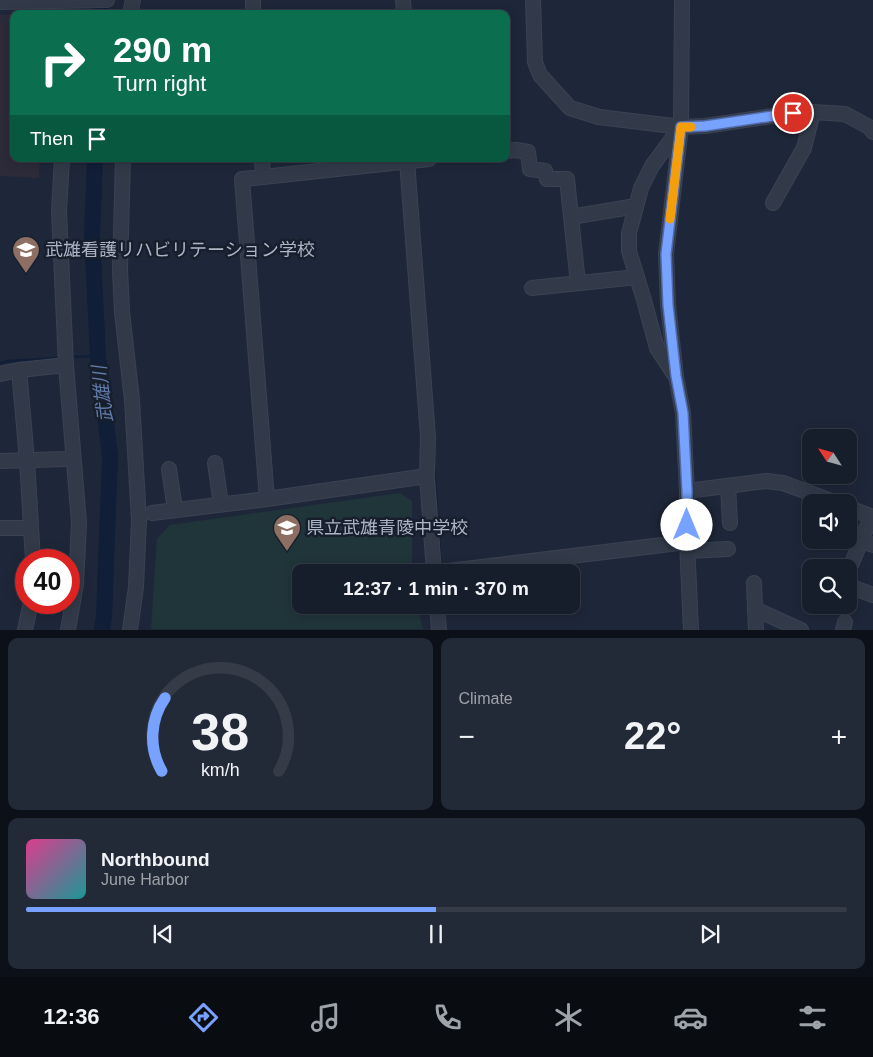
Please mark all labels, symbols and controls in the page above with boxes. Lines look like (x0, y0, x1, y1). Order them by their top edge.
icon: right (30, 30, 95, 95)
text: 290 m (113, 30, 212, 69)
text: Turn right (113, 71, 206, 96)
pin (772, 92, 814, 134)
icon: arrive (779, 99, 807, 127)
icon: arrive (83, 125, 111, 153)
text: Then (30, 128, 73, 149)
school or university icon: 武雄看護リハビリテーション学校 (11, 235, 41, 274)
place label: 武雄看護リハビリテーション学校 (45, 240, 315, 260)
water label: 武雄川 (88, 362, 116, 424)
north arrow (802, 429, 858, 484)
map controls (802, 429, 857, 614)
button: sound (802, 494, 857, 549)
position arrow (660, 498, 712, 550)
school or university icon: 県立武雄青陵中学校 (272, 513, 302, 552)
place label: 県立武雄青陵中学校 (306, 518, 468, 538)
speed limit sign: 40 (15, 549, 80, 614)
button: search (802, 559, 857, 614)
text: 12:37 · 1 min · 370 m (343, 578, 529, 599)
text: Climate (459, 690, 513, 707)
text: 38 (191, 703, 249, 761)
text: 22° (624, 715, 681, 757)
text: − (459, 721, 475, 752)
text: + (831, 721, 847, 752)
text: km/h (201, 760, 240, 780)
text: Northbound (101, 849, 210, 870)
text: June Harbor (101, 871, 189, 888)
icon: previous (149, 920, 177, 948)
icon: pause (422, 920, 450, 948)
icon: next (696, 920, 724, 948)
icon: directions (186, 1000, 221, 1035)
icon: music (308, 1000, 343, 1035)
icon: phone (430, 1000, 465, 1035)
icon: climate (551, 1000, 586, 1035)
icon: car (673, 1000, 708, 1035)
icon: filters (795, 1000, 830, 1035)
text: 12:36 (43, 1004, 100, 1029)

